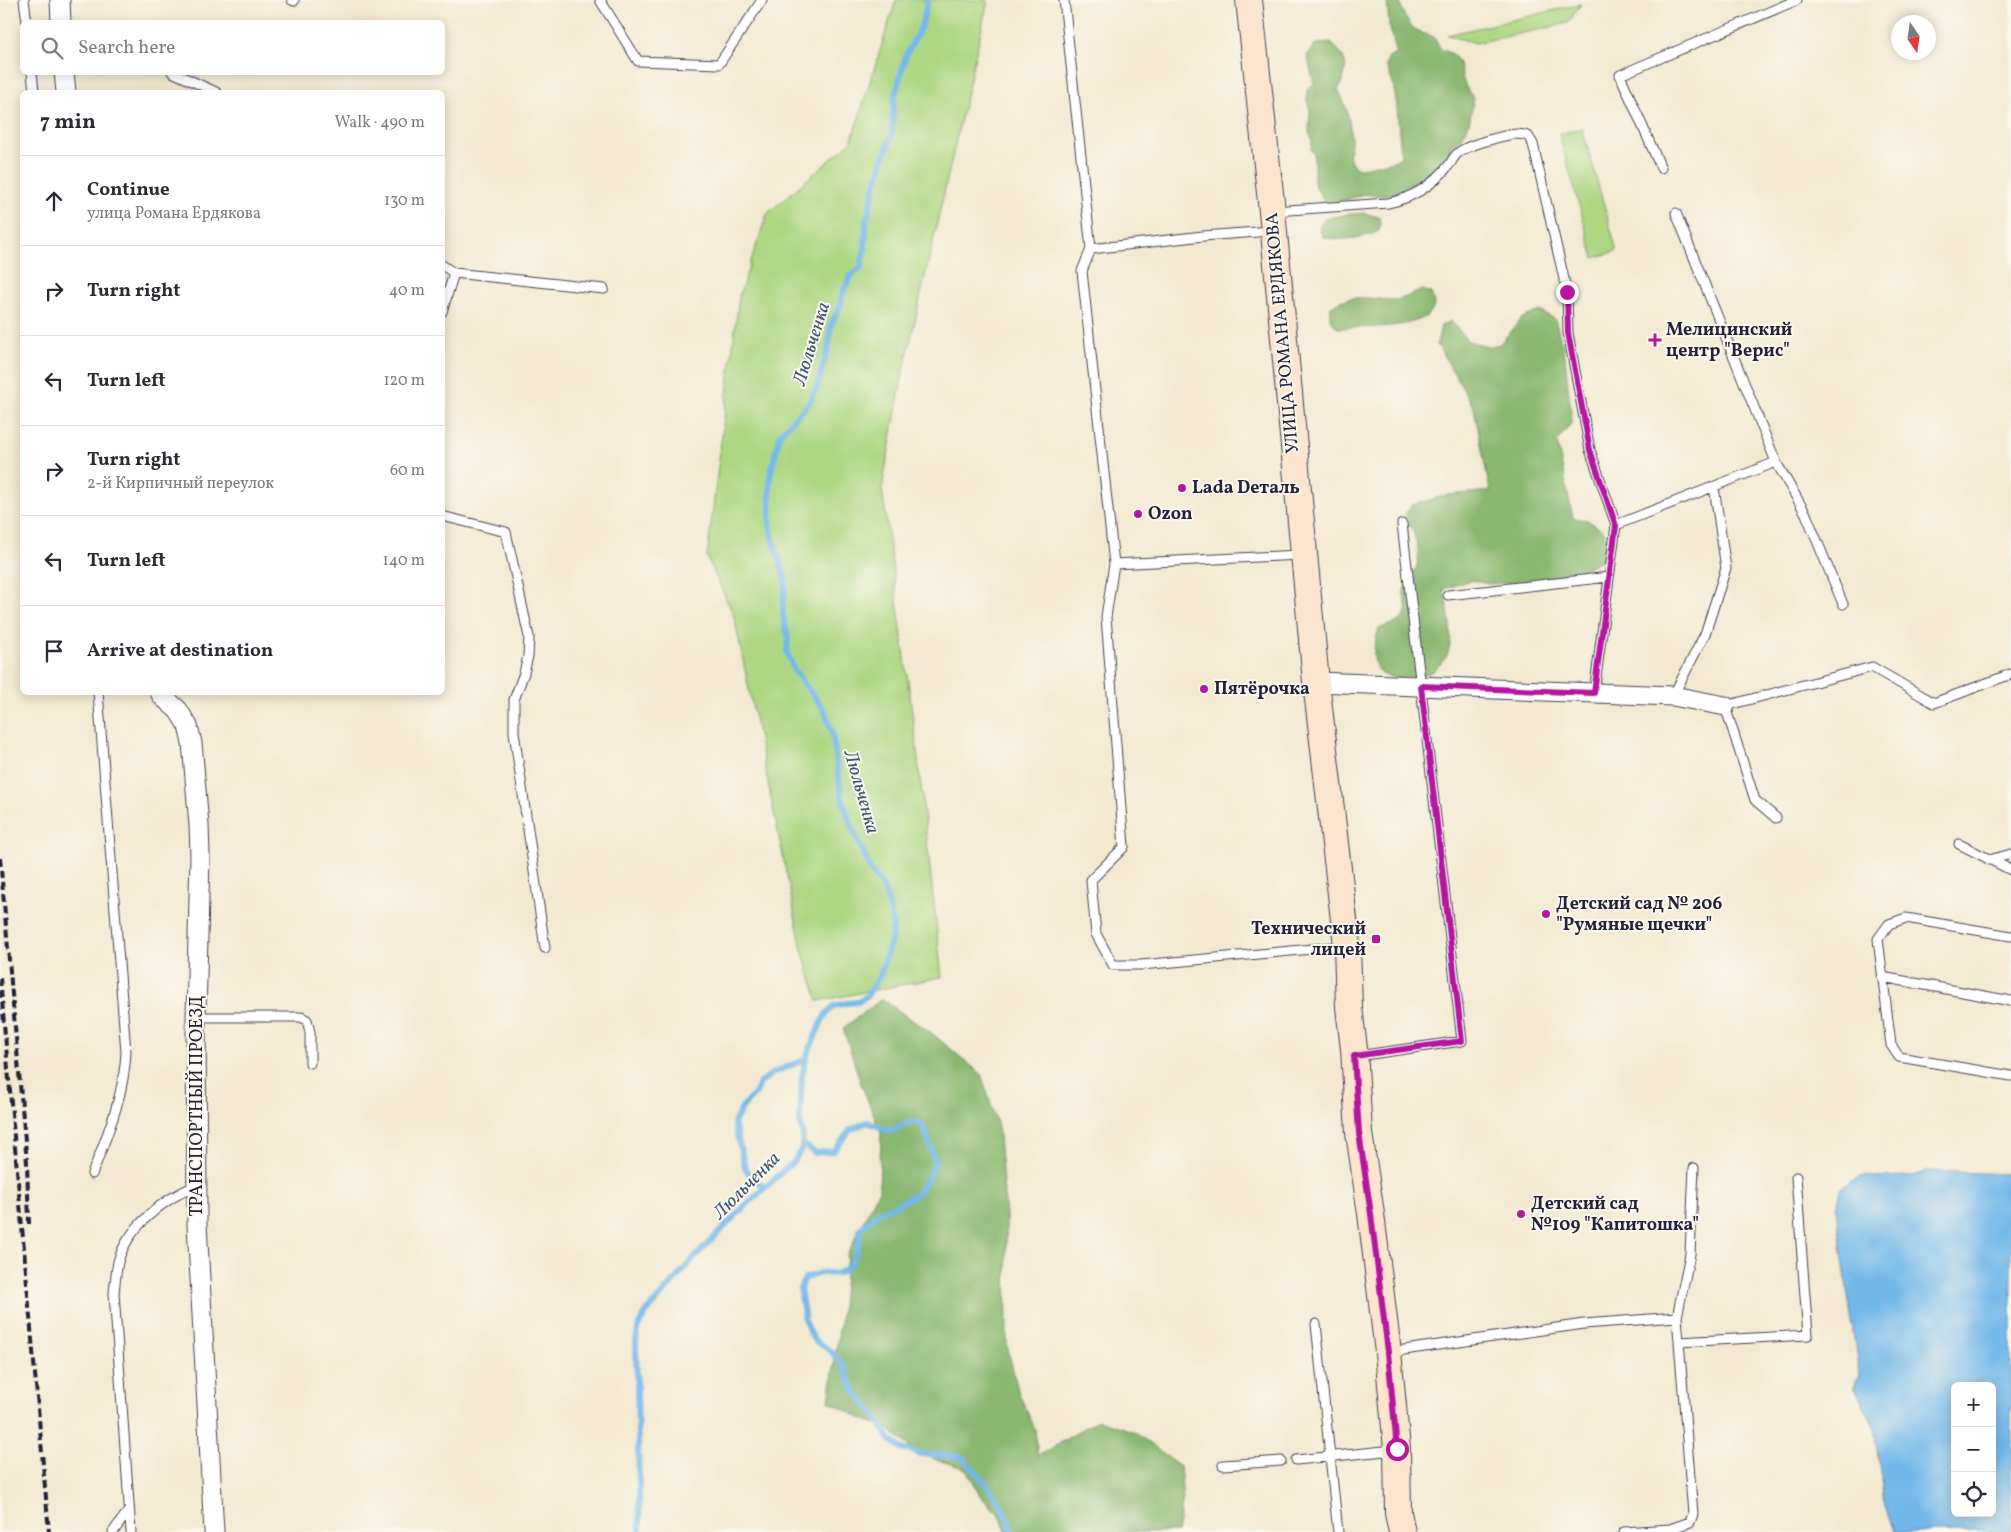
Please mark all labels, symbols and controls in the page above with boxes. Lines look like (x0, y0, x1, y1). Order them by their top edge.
north arrow (1891, 15, 1936, 60)
search box (20, 20, 445, 75)
icon: search (38, 34, 66, 62)
text: Search here (78, 35, 175, 61)
text: 7 min (40, 108, 96, 137)
text: Walk · 490 m (334, 112, 425, 134)
text: Continue (87, 177, 170, 203)
icon: ahead (40, 187, 68, 215)
text: 130 m (384, 190, 425, 212)
text: улица Романа Ердякова (87, 203, 261, 225)
street label: УЛИЦА РОМАНА ЕРДЯКОВА (1260, 211, 1306, 455)
icon: right (40, 277, 68, 305)
text: Turn right (87, 278, 180, 304)
text: 40 m (389, 280, 425, 302)
route end (1556, 281, 1579, 304)
water label: Люльченка (787, 299, 837, 390)
place label: Мелицинский центр "Верис" (1666, 318, 1792, 364)
marker: Мелицинский центр "Верис" (1648, 333, 1662, 347)
icon: left (40, 367, 68, 395)
text: Turn left (87, 368, 166, 394)
text: 120 m (383, 370, 425, 392)
text: Turn right (87, 447, 180, 473)
icon: right (40, 457, 68, 485)
text: 60 m (390, 460, 425, 482)
text: 2-й Кирпичный переулок (87, 473, 274, 495)
place label: Lada Dеталь (1192, 476, 1300, 501)
marker: Lada Dеталь (1176, 482, 1188, 494)
place label: Ozon (1148, 502, 1193, 527)
marker: Ozon (1132, 508, 1144, 520)
icon: left (40, 547, 68, 575)
text: Turn left (87, 548, 166, 574)
text: 140 m (383, 550, 425, 572)
icon: arrive (40, 637, 68, 665)
text: Arrive at destination (87, 638, 273, 664)
place label: Пятёрочка (1214, 677, 1310, 702)
marker: Пятёрочка (1198, 683, 1210, 695)
water label: Люльченка (836, 746, 885, 837)
place label: Детский сад № 206 "Румяные щечки" (1556, 892, 1722, 938)
marker: Детский сад № 206 "Румяные щечки" (1540, 908, 1552, 920)
place label: Технический лицей (1251, 917, 1366, 963)
marker: Технический лицей (1370, 933, 1382, 945)
street label: ТРАНСПОРТНЫЙ ПРОЕЗД (185, 995, 210, 1217)
water label: Люльченка (707, 1146, 787, 1226)
place label: Детский сад №109 "Капитошка" (1531, 1192, 1699, 1238)
marker: Детский сад №109 "Капитошка" (1515, 1208, 1527, 1220)
map controls (1951, 1382, 1996, 1517)
button: + (1951, 1382, 1996, 1427)
button: − (1951, 1427, 1996, 1472)
route start (1386, 1438, 1409, 1461)
button: locate (1951, 1472, 1996, 1517)

